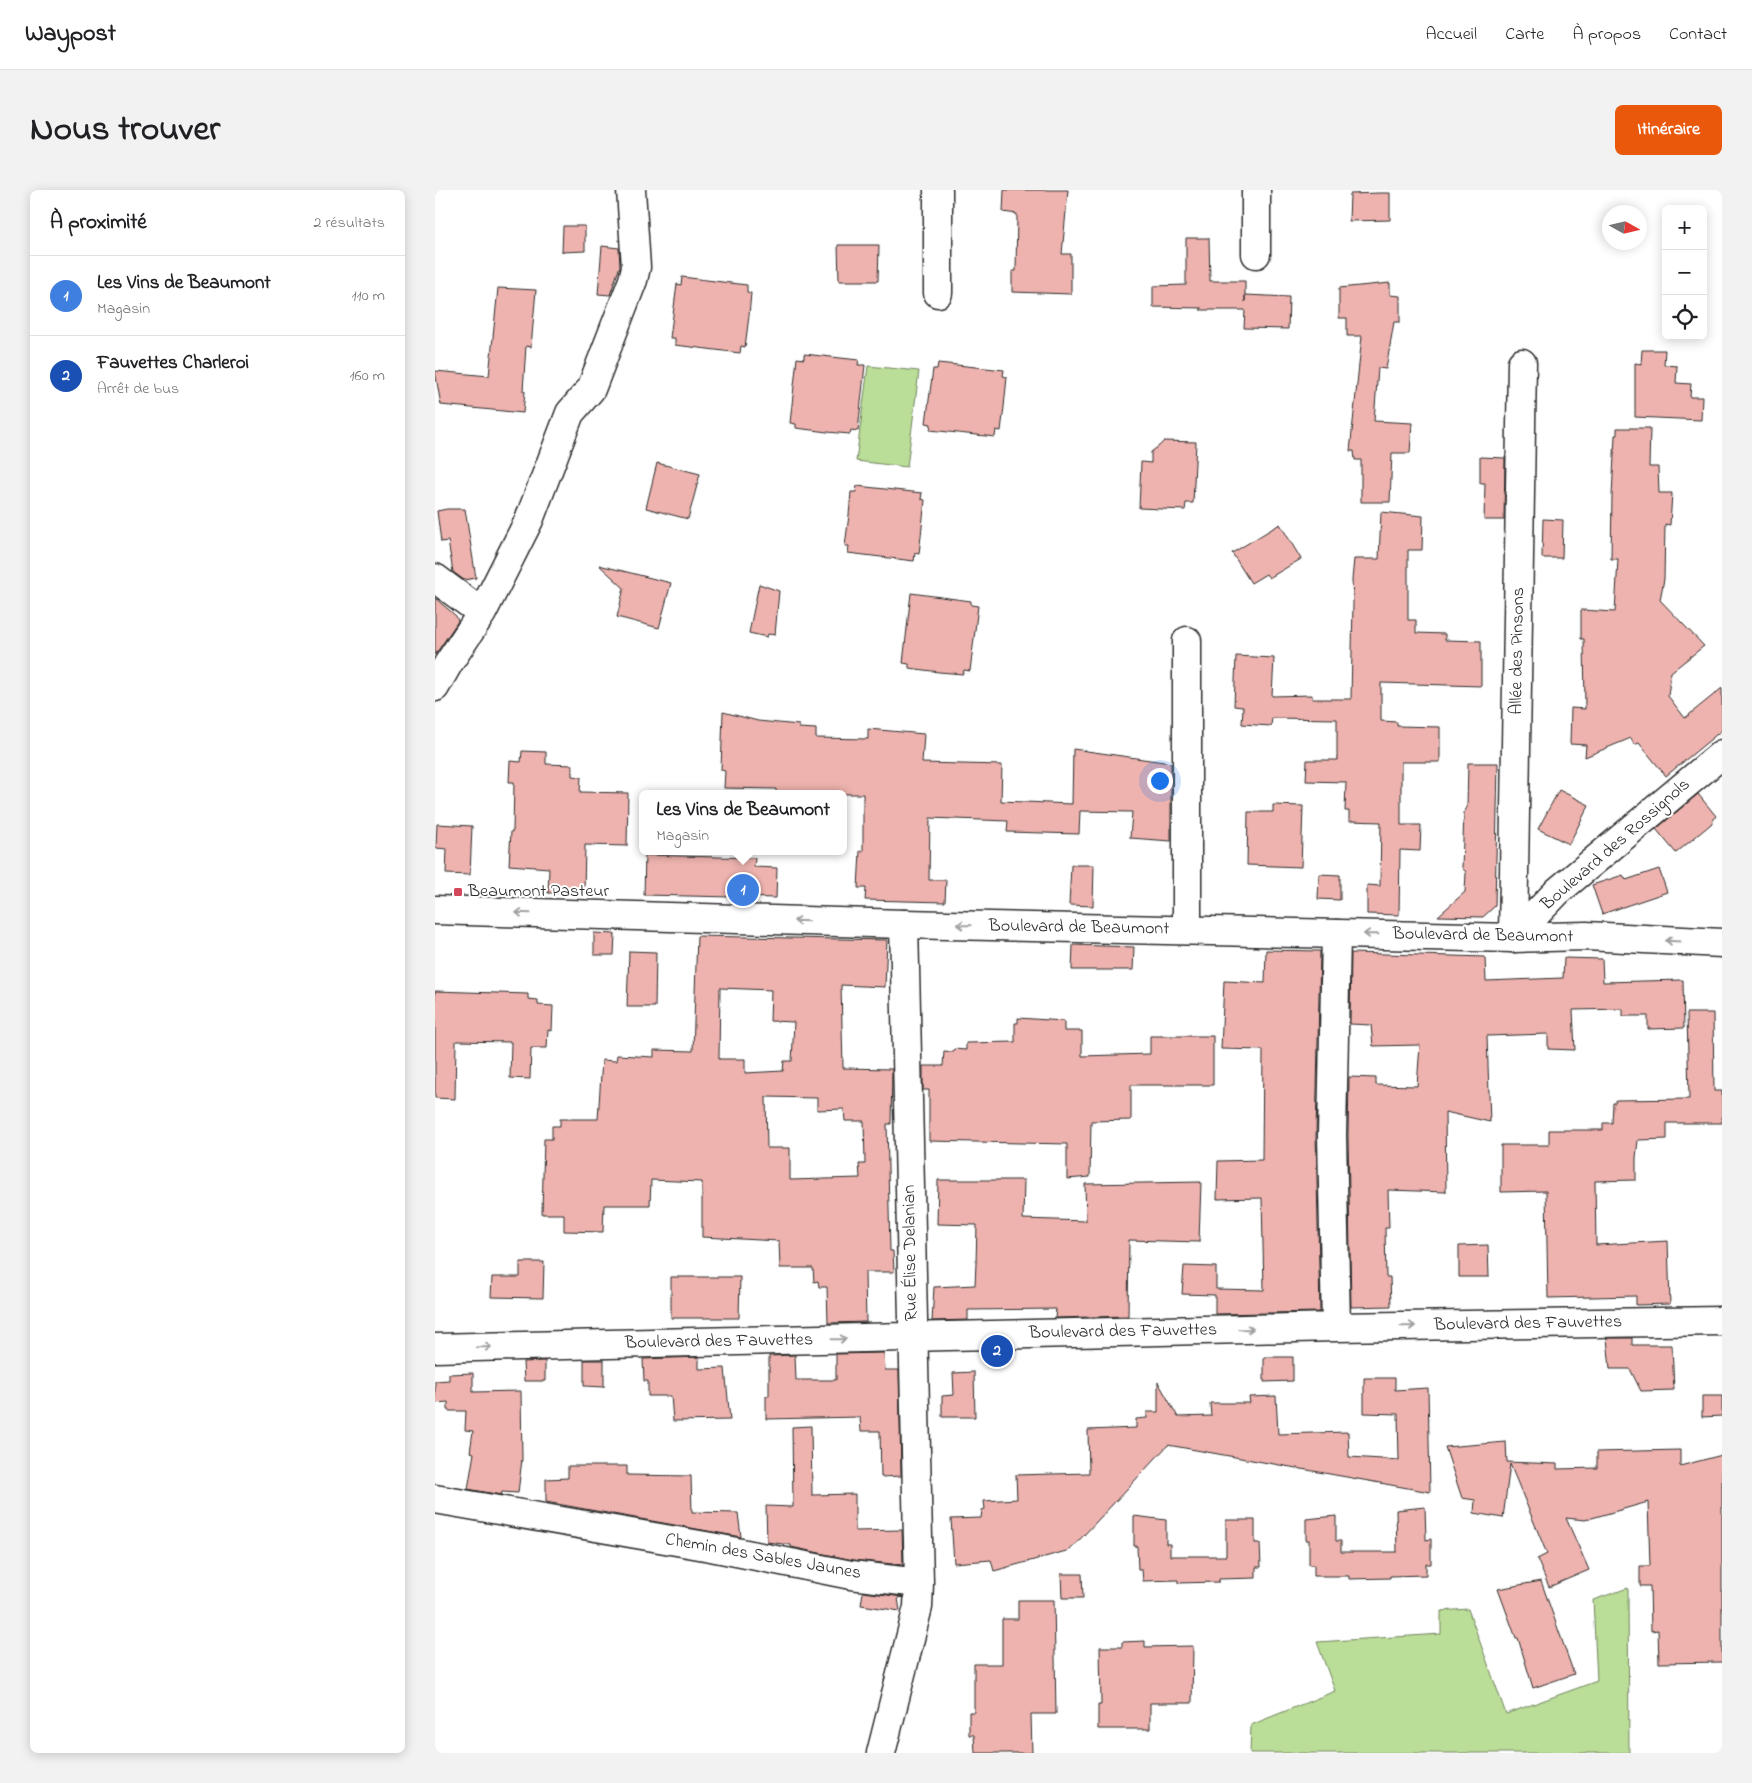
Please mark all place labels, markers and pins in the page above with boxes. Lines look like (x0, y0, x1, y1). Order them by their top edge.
pin: 1 (727, 871, 759, 909)
place label: Beaumont Pasteur (467, 879, 609, 905)
marker: Beaumont Pasteur (452, 886, 464, 898)
pin: 2 (981, 1332, 1013, 1370)

